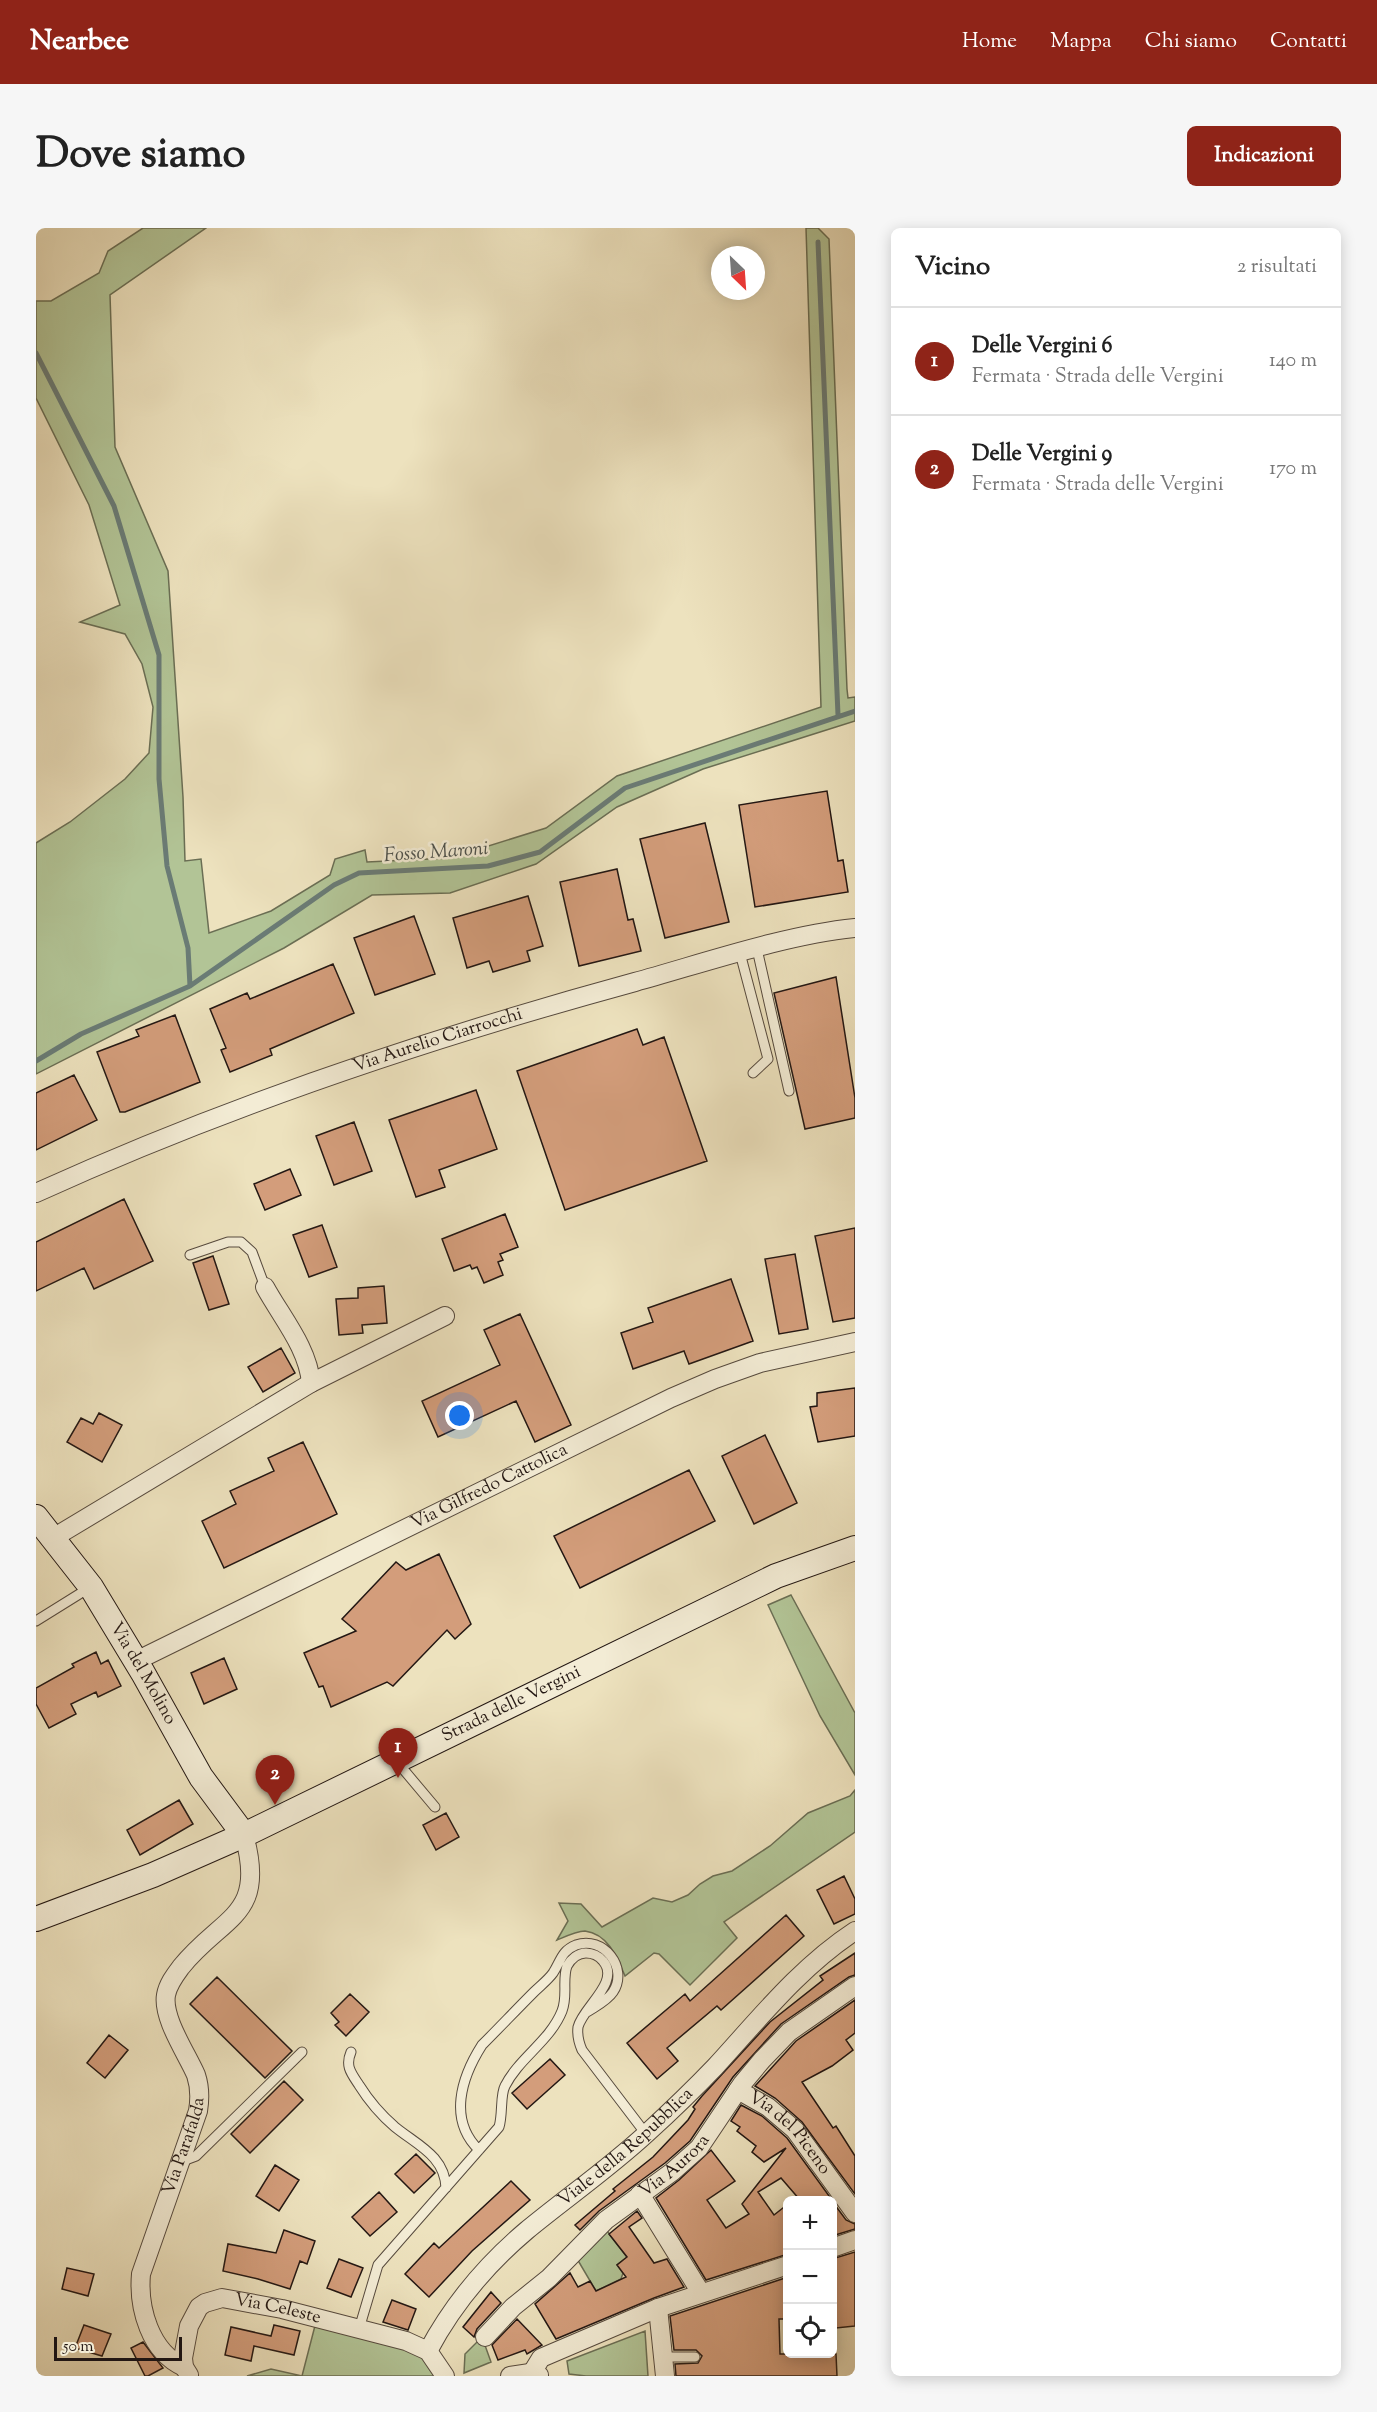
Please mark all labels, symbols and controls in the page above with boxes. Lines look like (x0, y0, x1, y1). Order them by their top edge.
text: Nearbee (30, 22, 129, 62)
text: Home (962, 27, 1017, 57)
text: Mappa (1050, 27, 1112, 57)
text: Chi siamo (1145, 27, 1237, 57)
text: Contatti (1270, 27, 1347, 57)
text: Dove siamo (36, 126, 245, 186)
button: Indicazioni (1187, 126, 1341, 186)
north arrow (711, 246, 765, 300)
text: Vicino (915, 249, 990, 286)
text: 2 risultati (1237, 253, 1317, 282)
text: Delle Vergini 6 (972, 331, 1113, 363)
text: 1 (931, 347, 938, 376)
text: 140 m (1269, 347, 1317, 376)
text: Fermata · Strada delle Vergini (972, 363, 1224, 392)
text: Delle Vergini 9 (972, 439, 1112, 471)
text: 2 (930, 455, 939, 484)
text: 170 m (1269, 455, 1317, 484)
text: Fermata · Strada delle Vergini (972, 471, 1224, 500)
water label: Fosso Maroni (383, 835, 489, 871)
street label: Via Aurelio Ciarrocchi (350, 1002, 526, 1080)
your location (445, 1401, 474, 1430)
street label: Via Gilfredo Cattolica (407, 1438, 572, 1537)
street label: Via del Molino (103, 1618, 183, 1730)
street label: Strada delle Vergini (438, 1660, 586, 1750)
pin: 1 (378, 1728, 418, 1778)
pin: 2 (256, 1756, 294, 1805)
street label: Viale della Repubblica (553, 2082, 700, 2214)
street label: Via del Piceno (743, 2085, 837, 2181)
street label: Via Parafalda (157, 2097, 212, 2199)
street label: Via Aurora (634, 2130, 717, 2205)
map controls (783, 2196, 837, 2358)
button: + (783, 2196, 837, 2250)
button: − (783, 2250, 837, 2304)
street label: Via Celeste (232, 2287, 324, 2331)
button: locate (783, 2304, 837, 2358)
scale bar (54, 2334, 182, 2362)
text: 50 m (63, 2336, 94, 2359)

